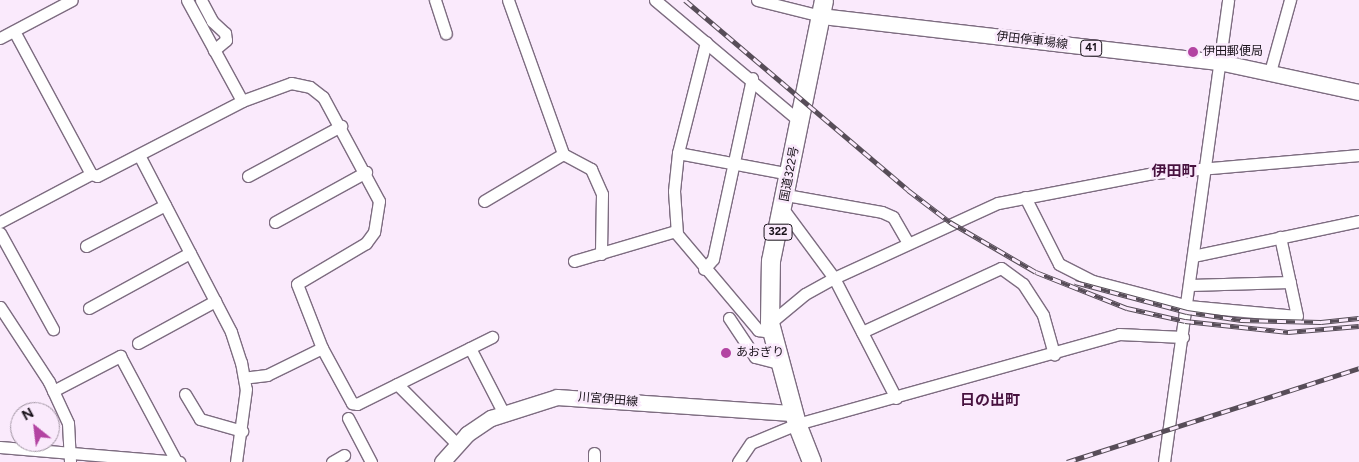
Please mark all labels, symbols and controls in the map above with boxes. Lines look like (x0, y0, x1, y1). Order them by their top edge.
street label: 伊田停車場線 (995, 29, 1069, 53)
road number: 41 (1080, 40, 1102, 56)
place label: 伊田郵便局 (1203, 45, 1263, 59)
marker: 伊田郵便局 (1187, 46, 1199, 58)
street label: 国道322号 (778, 145, 802, 203)
district label: 伊田町 (1152, 163, 1196, 181)
road number: 322 (763, 223, 793, 240)
place label: あおぎり (736, 346, 784, 360)
marker: あおぎり (720, 347, 732, 359)
street label: 川宮伊田線 (577, 390, 639, 410)
district label: 日の出町 (960, 392, 1020, 410)
north arrow (10, 402, 60, 452)
text: N (19, 404, 37, 424)

